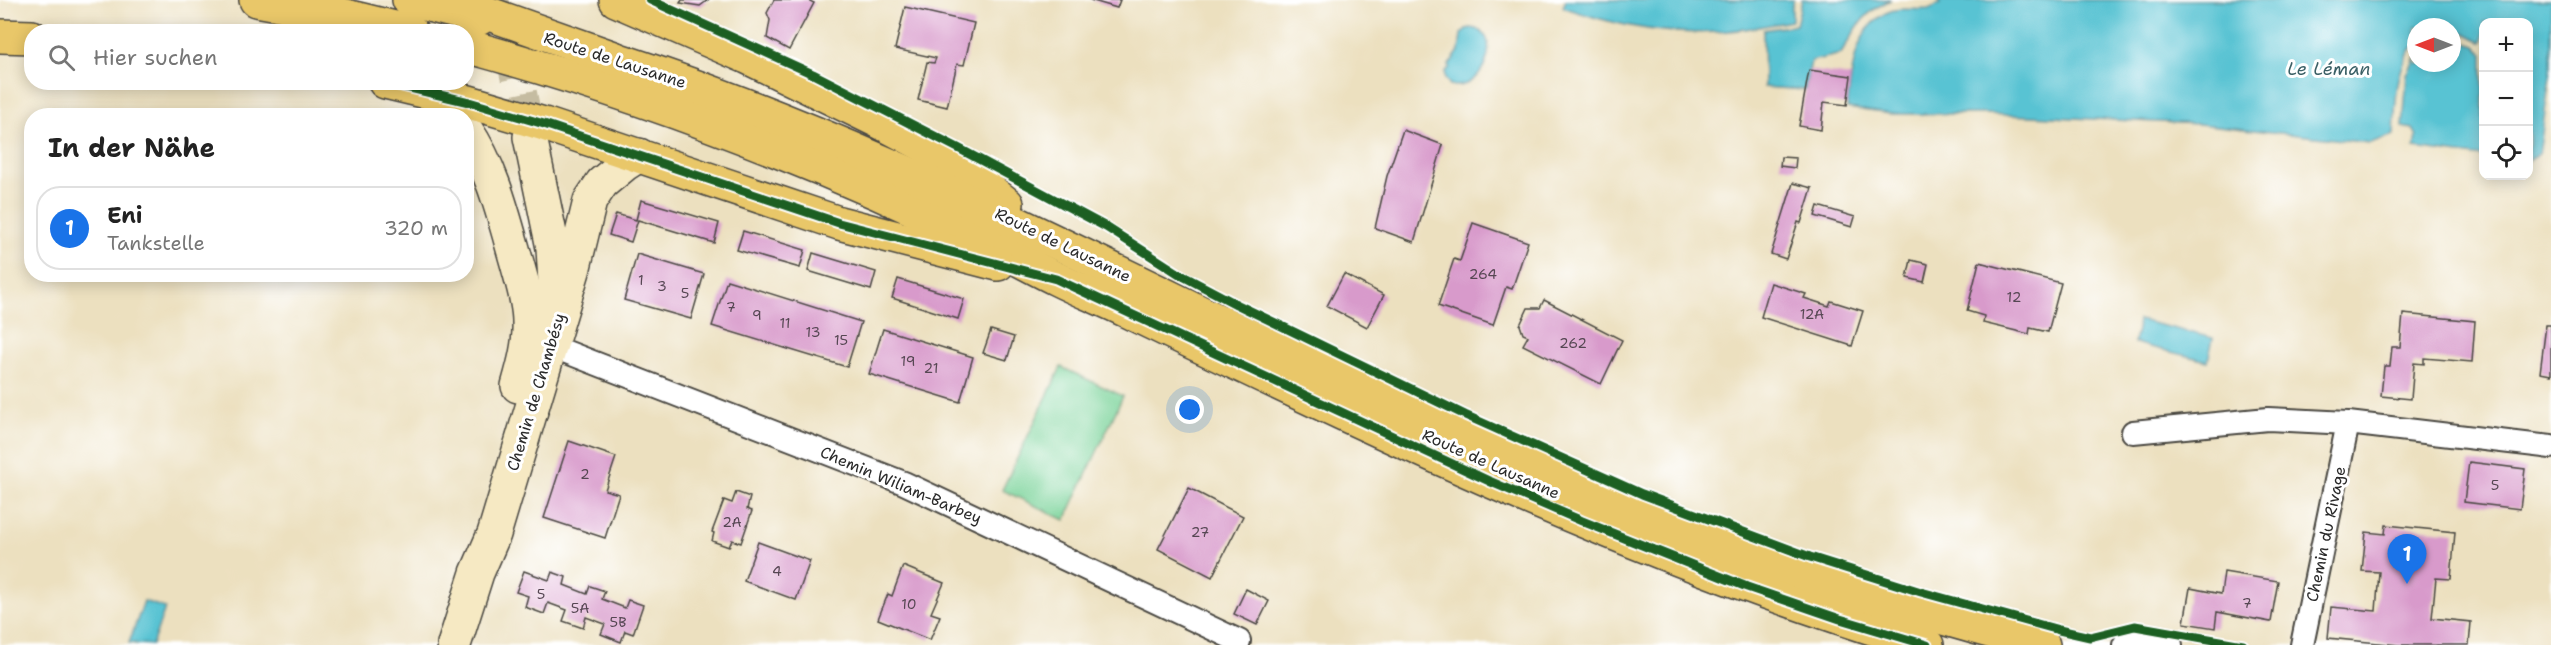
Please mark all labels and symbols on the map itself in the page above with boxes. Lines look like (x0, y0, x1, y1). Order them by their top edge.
north arrow (2407, 18, 2461, 72)
street label: Route de Lausanne (541, 27, 689, 93)
water label: Le Léman (2287, 57, 2371, 81)
street label: Route de Lausanne (992, 203, 1134, 287)
house number: 264 (1469, 265, 1497, 283)
house number: 1 (638, 271, 644, 289)
house number: 3 (657, 277, 667, 295)
house number: 5 (681, 284, 689, 302)
house number: 12 (2007, 288, 2021, 306)
house number: 7 (726, 298, 736, 316)
house number: 12A (1800, 305, 1824, 323)
house number: 9 (752, 306, 762, 324)
street label: Chemin de Chambésy (502, 310, 570, 474)
house number: 11 (779, 314, 791, 332)
house number: 13 (806, 323, 820, 341)
house number: 15 (834, 331, 848, 349)
house number: 262 (1559, 334, 1587, 352)
house number: 19 (900, 352, 916, 370)
house number: 21 (924, 359, 938, 377)
your location (1175, 395, 1204, 424)
street label: Route de Lausanne (1419, 424, 1563, 504)
street label: Chemin Wiliam-Barbey (817, 441, 985, 529)
street label: Chemin du Rivage (2301, 464, 2351, 604)
house number: 2 (580, 465, 590, 483)
house number: 5 (2491, 476, 2499, 494)
house number: 2A (722, 513, 742, 531)
house number: 27 (1191, 523, 1209, 541)
pin: 1 (2388, 534, 2426, 584)
house number: 4 (772, 562, 782, 580)
house number: 5 (537, 585, 545, 603)
house number: 7 (2242, 594, 2252, 612)
house number: 10 (901, 595, 917, 613)
house number: 5A (571, 599, 589, 617)
house number: 5B (610, 613, 626, 631)

